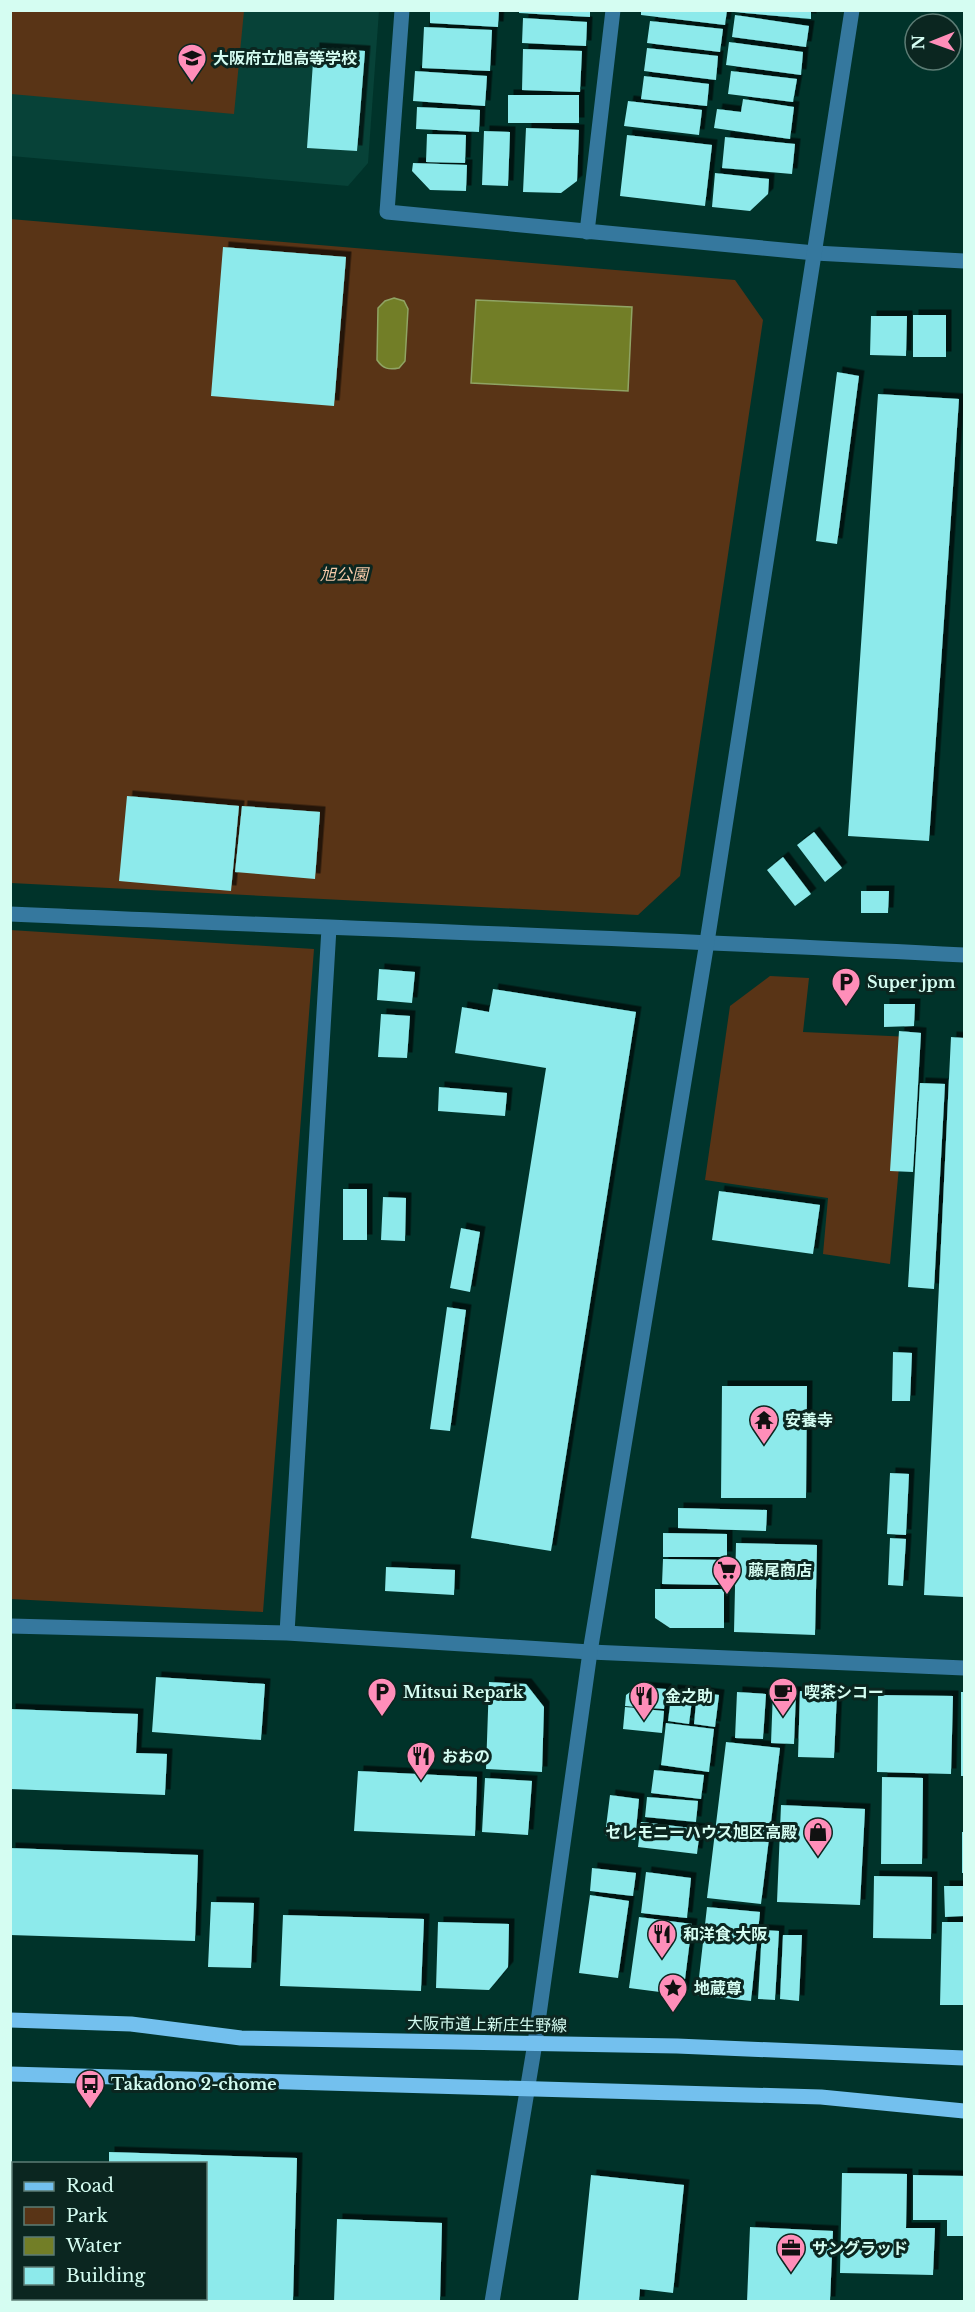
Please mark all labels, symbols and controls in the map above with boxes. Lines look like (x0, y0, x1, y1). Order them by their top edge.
north arrow (903, 12, 963, 72)
text: N (908, 35, 928, 50)
school or university icon: 大阪府立旭高等学校 (176, 42, 208, 84)
place label: 大阪府立旭高等学校 (213, 48, 357, 68)
park label: 旭公園 (320, 564, 370, 584)
parking icon: Super jpm (830, 966, 862, 1008)
place label: Super jpm (867, 972, 956, 992)
temple icon: 安養寺 (748, 1404, 780, 1446)
place label: 安養寺 (785, 1410, 833, 1430)
supermarket icon: 藤尾商店 (711, 1554, 743, 1596)
place label: 藤尾商店 (748, 1560, 812, 1580)
parking icon: Mitsui Repark (366, 1676, 398, 1718)
cafe icon: 喫茶シコー (767, 1676, 799, 1718)
restaurant icon: 金之助 (628, 1680, 660, 1722)
place label: Mitsui Repark (403, 1682, 524, 1702)
place label: 喫茶シコー (804, 1682, 884, 1702)
place label: 金之助 (665, 1686, 713, 1706)
restaurant icon: おおの (405, 1740, 437, 1782)
place label: おおの (442, 1746, 490, 1766)
shop icon: セレモニーハウス旭区高殿 (802, 1816, 834, 1858)
place label: セレモニーハウス旭区高殿 (605, 1822, 797, 1842)
restaurant icon: 和洋食 大阪 (646, 1918, 678, 1960)
place label: 和洋食 大阪 (683, 1924, 767, 1944)
place icon: 地蔵尊 (657, 1972, 689, 2014)
place label: 地蔵尊 (694, 1978, 742, 1998)
street label: 大阪市道上新庄生野線 (407, 2013, 567, 2035)
bus stop icon: Takadono 2-chome (74, 2068, 106, 2110)
place label: Takadono 2-chome (111, 2074, 277, 2094)
legend (12, 2162, 207, 2300)
text: Road (66, 2175, 114, 2197)
text: Park (66, 2205, 108, 2227)
office icon: サングラッド (775, 2232, 807, 2274)
text: Water (65, 2235, 122, 2257)
place label: サングラッド (812, 2238, 908, 2258)
text: Building (66, 2265, 145, 2287)

